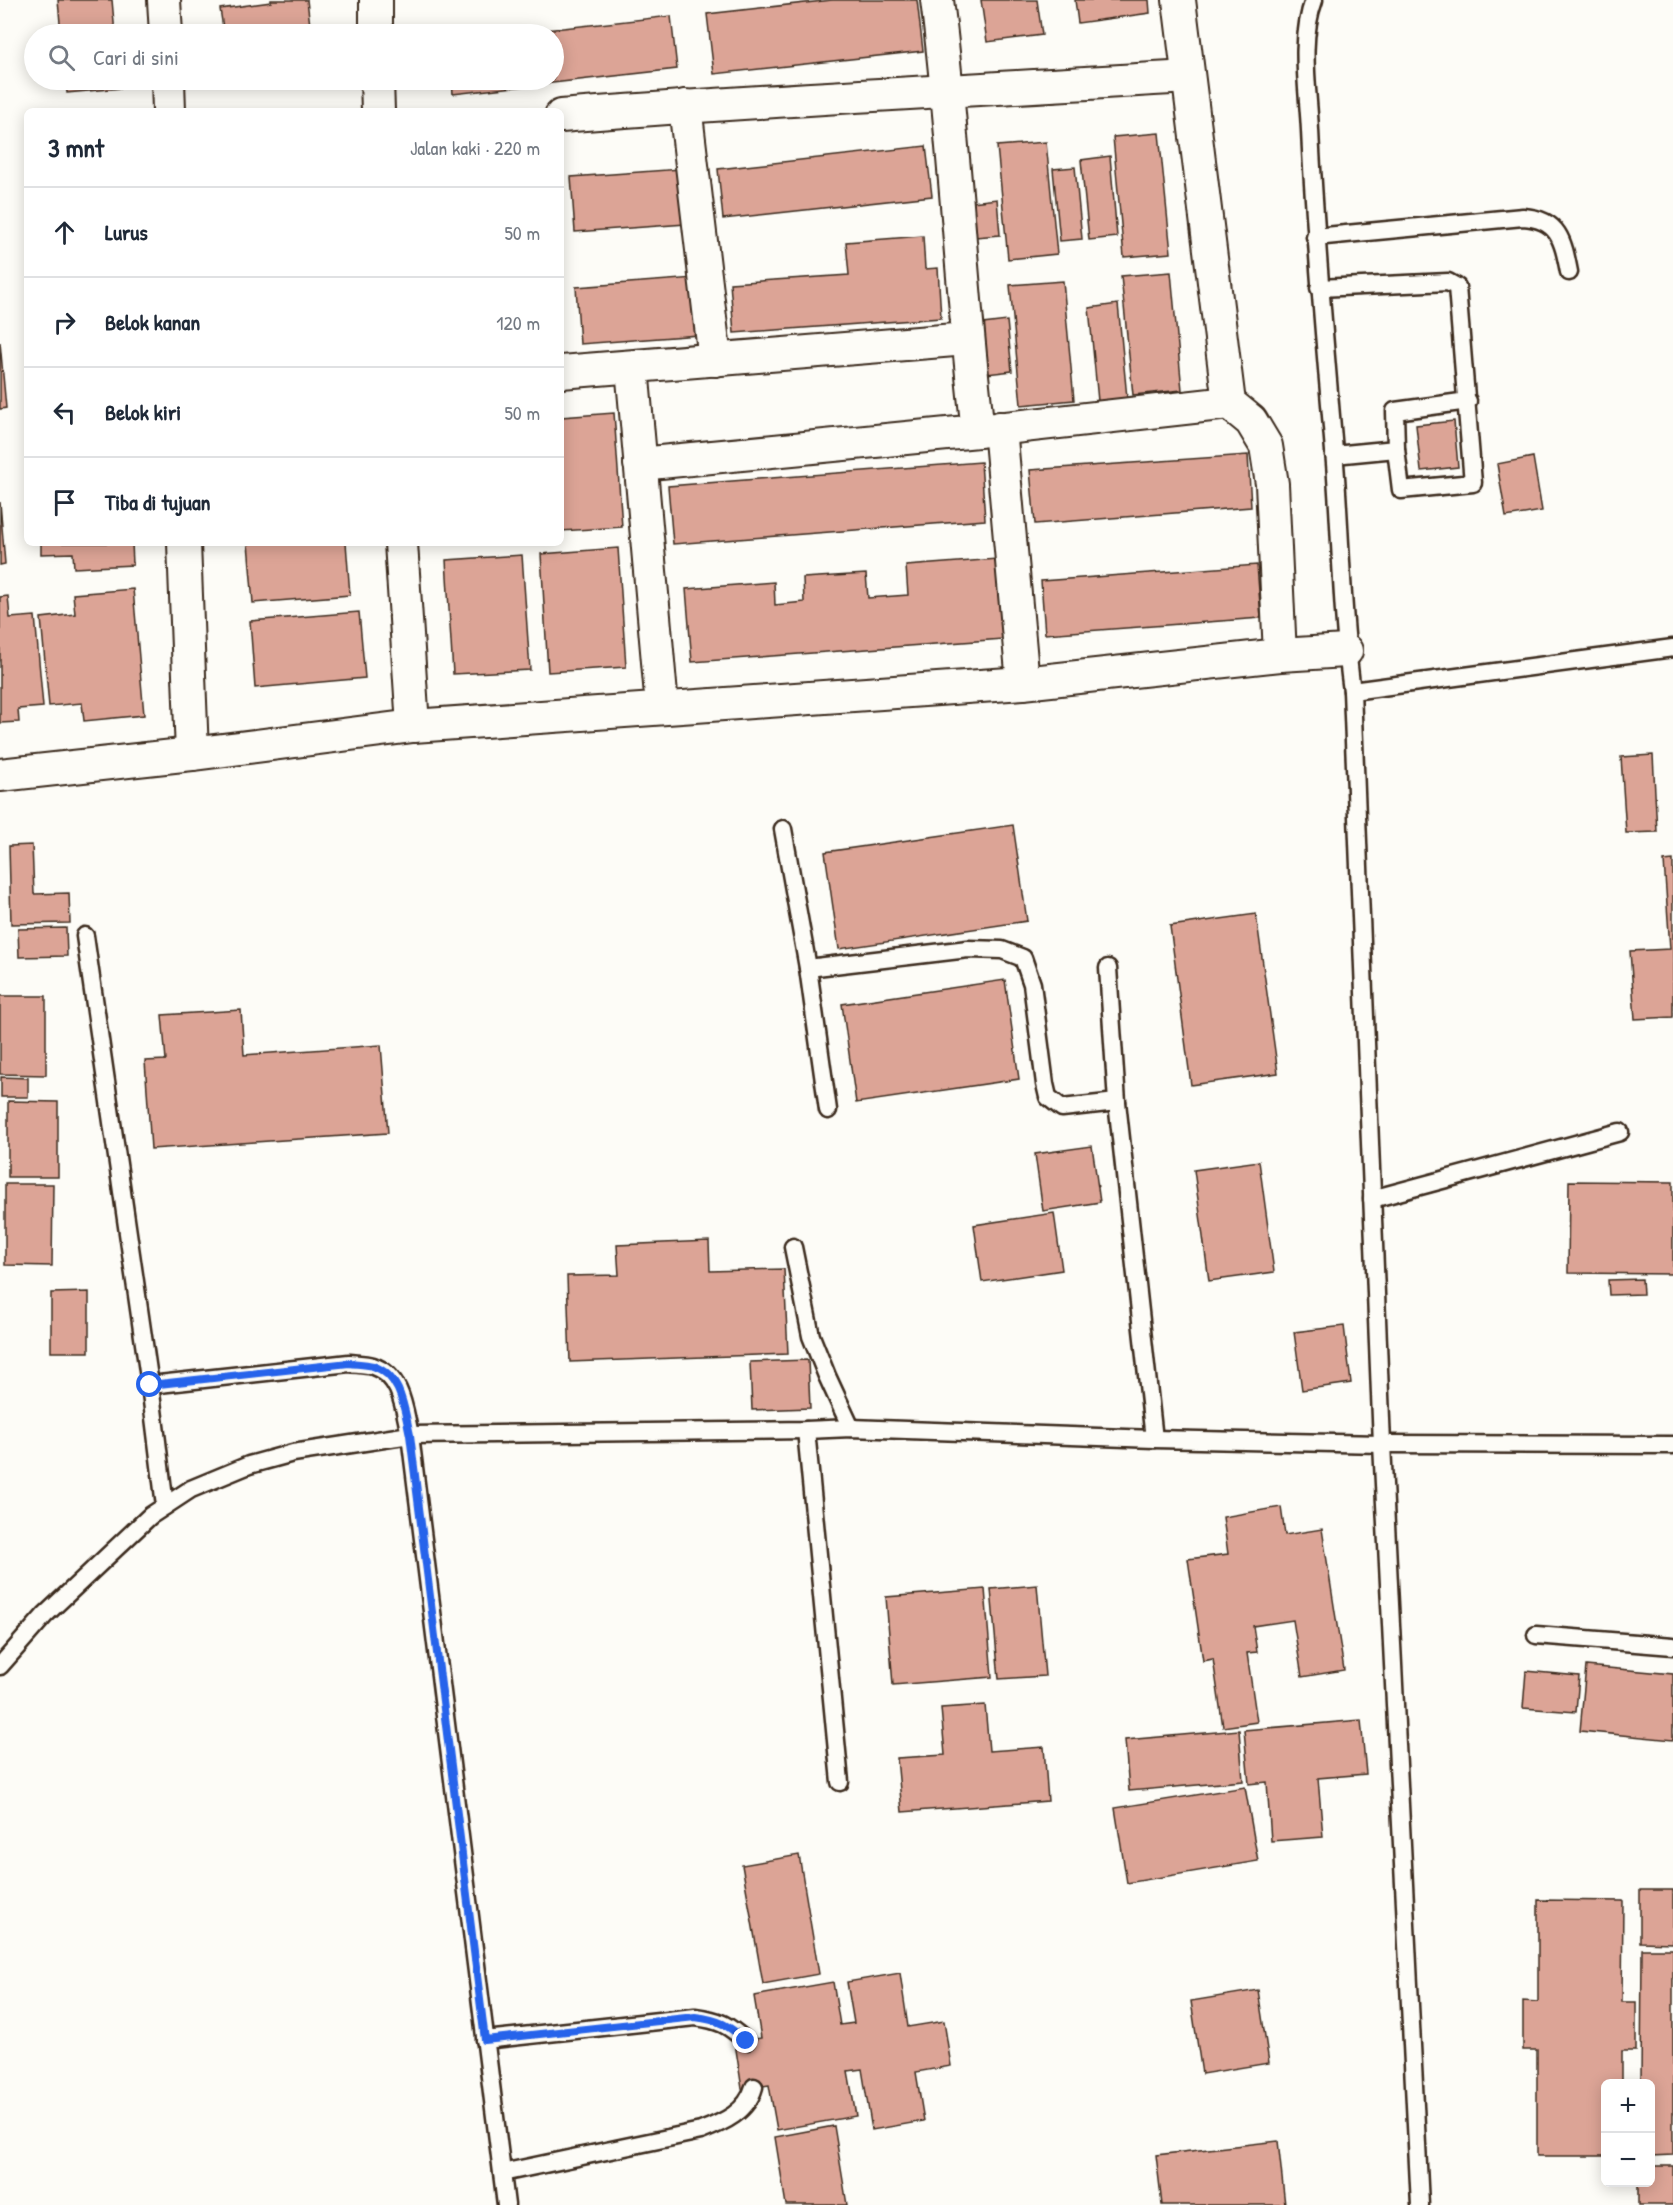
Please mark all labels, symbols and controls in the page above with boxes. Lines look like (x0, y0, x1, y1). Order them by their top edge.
search box (24, 24, 564, 90)
icon: search (45, 41, 78, 74)
text: Cari di sini (93, 42, 179, 72)
text: 3 mnt (48, 130, 104, 165)
text: Jalan kaki · 220 m (410, 134, 540, 161)
icon: ahead (48, 216, 81, 249)
text: Lurus (105, 217, 148, 247)
text: 50 m (504, 219, 540, 246)
icon: right (48, 306, 81, 339)
text: Belok kanan (105, 307, 200, 337)
text: 120 m (496, 309, 540, 336)
icon: left (48, 396, 81, 429)
text: Belok kiri (105, 397, 181, 427)
text: 50 m (504, 399, 540, 426)
icon: arrive (48, 486, 81, 519)
text: Tiba di tujuan (105, 487, 210, 517)
route start (136, 1371, 162, 1397)
route end (732, 2027, 758, 2053)
map controls (1601, 2079, 1655, 2187)
button: + (1601, 2079, 1655, 2133)
button: − (1601, 2133, 1655, 2187)

